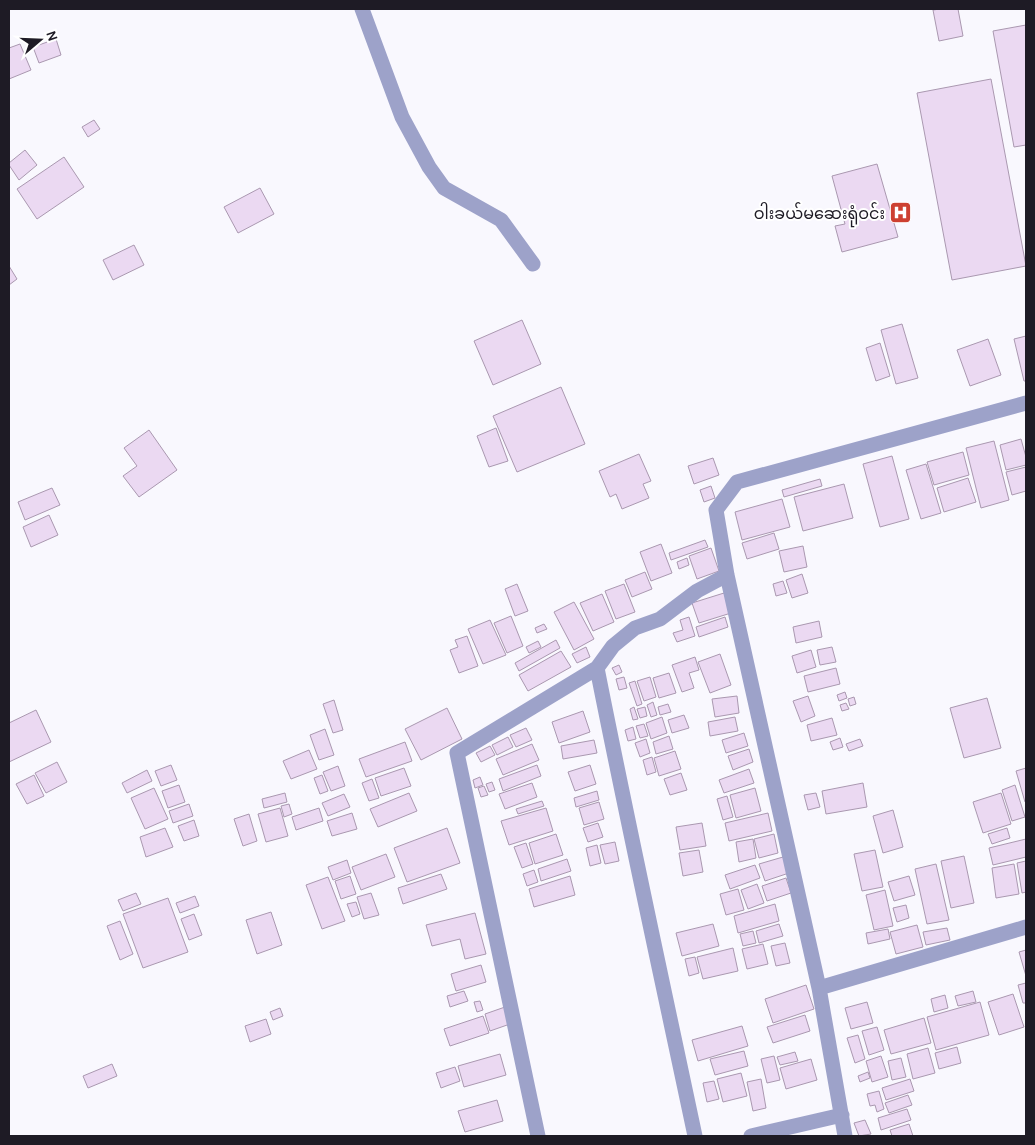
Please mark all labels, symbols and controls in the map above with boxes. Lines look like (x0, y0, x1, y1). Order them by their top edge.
north arrow (15, 15, 65, 65)
text: N (42, 28, 61, 43)
hospital icon: ဝါးခယ်မဆေးရုံဝင်း (889, 201, 913, 225)
place label: ဝါးခယ်မဆေးရုံဝင်း (754, 202, 885, 228)

